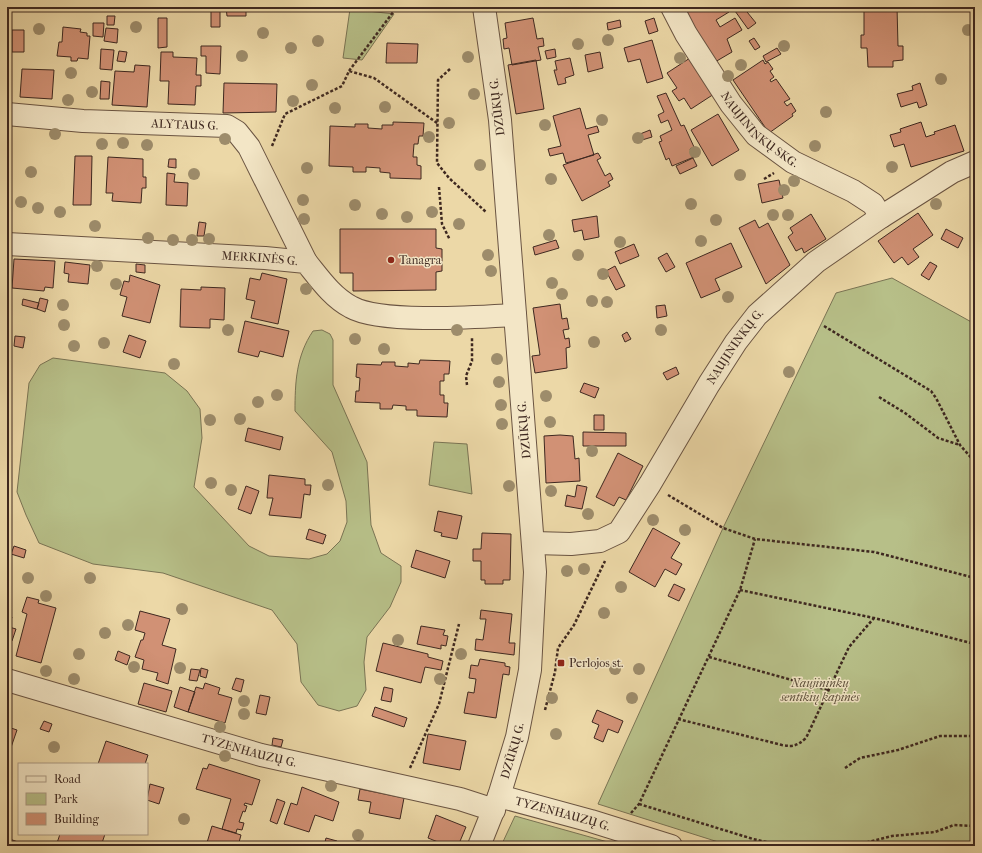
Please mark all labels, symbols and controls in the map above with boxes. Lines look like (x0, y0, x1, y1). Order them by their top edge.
street label: DZŪKŲ G. (487, 77, 507, 137)
street label: NAUJININKŲ SKG. (718, 89, 800, 170)
street label: ALYTAUS G. (150, 116, 218, 133)
street label: MERKINĖS G. (221, 249, 298, 268)
place label: Tanagra (399, 253, 442, 267)
marker: Tanagra (386, 255, 396, 265)
street label: NAUJININKŲ G. (704, 306, 766, 387)
street label: DZŪKŲ G. (515, 401, 533, 459)
place label: Perlojos st. (569, 656, 623, 670)
marker: Perlojos st. (556, 658, 566, 668)
park label: Naujininkų sentikių kapinės (780, 676, 860, 705)
street label: DZŪKŲ G. (498, 722, 527, 781)
street label: TYZENHAUZŲ G. (200, 731, 298, 770)
legend (18, 763, 148, 835)
text: Road (54, 772, 81, 786)
text: Park (54, 792, 79, 806)
street label: TYZENHAUZŲ G. (514, 794, 612, 834)
text: Building (54, 812, 99, 826)

